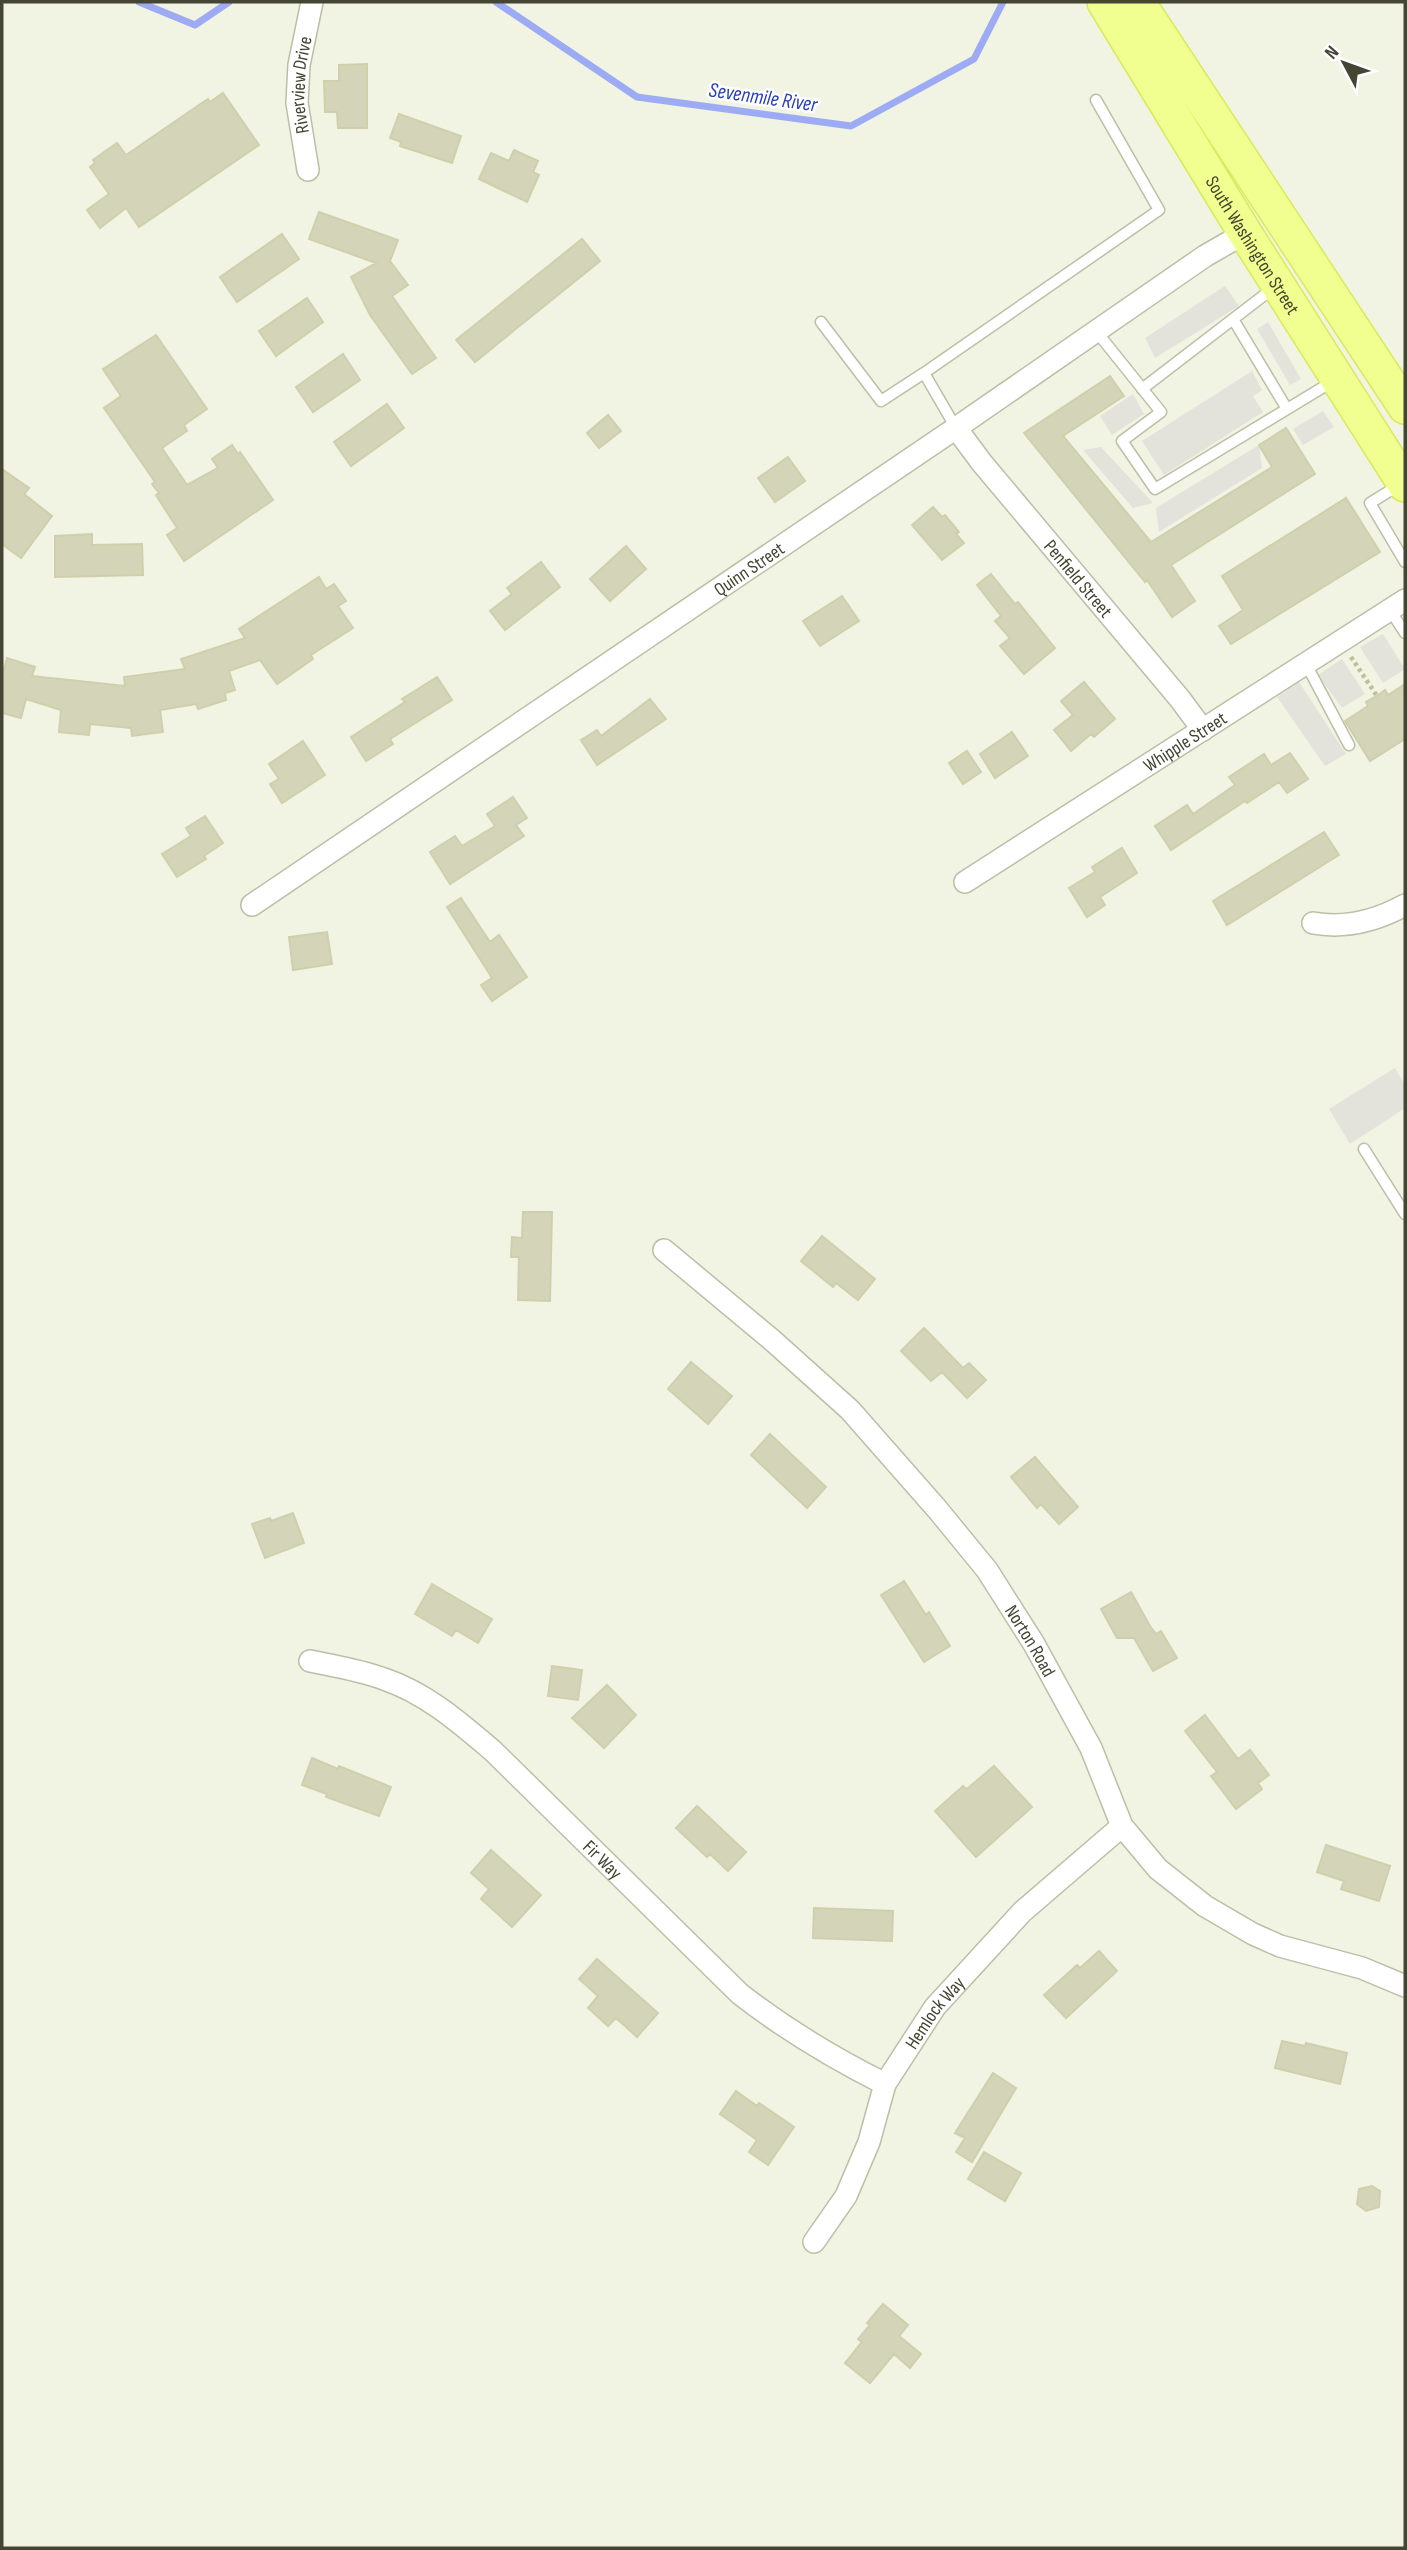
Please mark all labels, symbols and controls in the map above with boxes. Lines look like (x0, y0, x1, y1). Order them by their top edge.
north arrow (1309, 28, 1379, 98)
street label: Riverview Drive (287, 34, 318, 135)
text: N (1320, 41, 1344, 64)
water label: Sevenmile River (707, 78, 820, 118)
street label: South Washington Street (1200, 172, 1304, 319)
street label: Penfield Street (1038, 536, 1117, 623)
street label: Quinn Street (710, 538, 789, 602)
street label: Whipple Street (1140, 707, 1232, 778)
street label: Norton Road (999, 1601, 1060, 1681)
street label: Fir Way (578, 1836, 627, 1885)
street label: Hemlock Way (901, 1972, 971, 2054)

